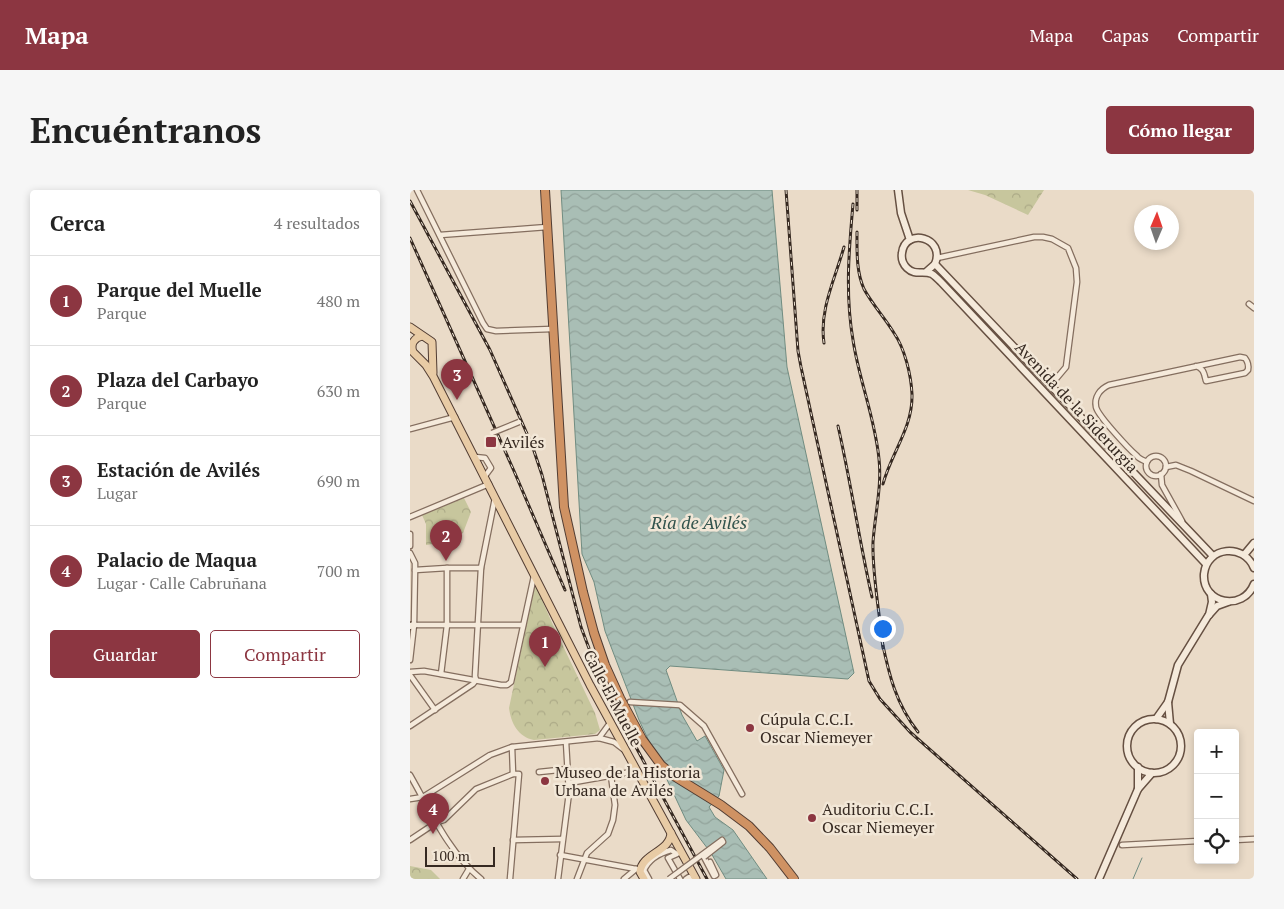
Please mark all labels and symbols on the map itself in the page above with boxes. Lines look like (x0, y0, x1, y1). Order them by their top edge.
north arrow (1134, 205, 1179, 250)
street label: Avenida de la Siderurgia (1010, 337, 1144, 477)
pin: 3 (441, 359, 473, 400)
place label: Avilés (502, 431, 545, 453)
marker: Avilés (484, 435, 498, 449)
water label: Ría de Avilés (650, 510, 747, 534)
pin: 2 (430, 520, 462, 561)
your location (870, 616, 896, 642)
pin: 1 (529, 626, 561, 667)
street label: Calle El Muelle (578, 646, 648, 750)
place label: Cúpula C.C.I. Oscar Niemeyer (760, 708, 873, 748)
marker: Cúpula C.C.I. Oscar Niemeyer (744, 722, 756, 734)
place label: Museo de la Historia Urbana de Avilés (555, 761, 701, 801)
marker: Museo de la Historia Urbana de Avilés (539, 775, 551, 787)
pin: 4 (417, 793, 449, 834)
place label: Auditoriu C.C.I. Oscar Niemeyer (822, 798, 935, 838)
marker: Auditoriu C.C.I. Oscar Niemeyer (806, 812, 818, 824)
scale bar (425, 844, 495, 867)

